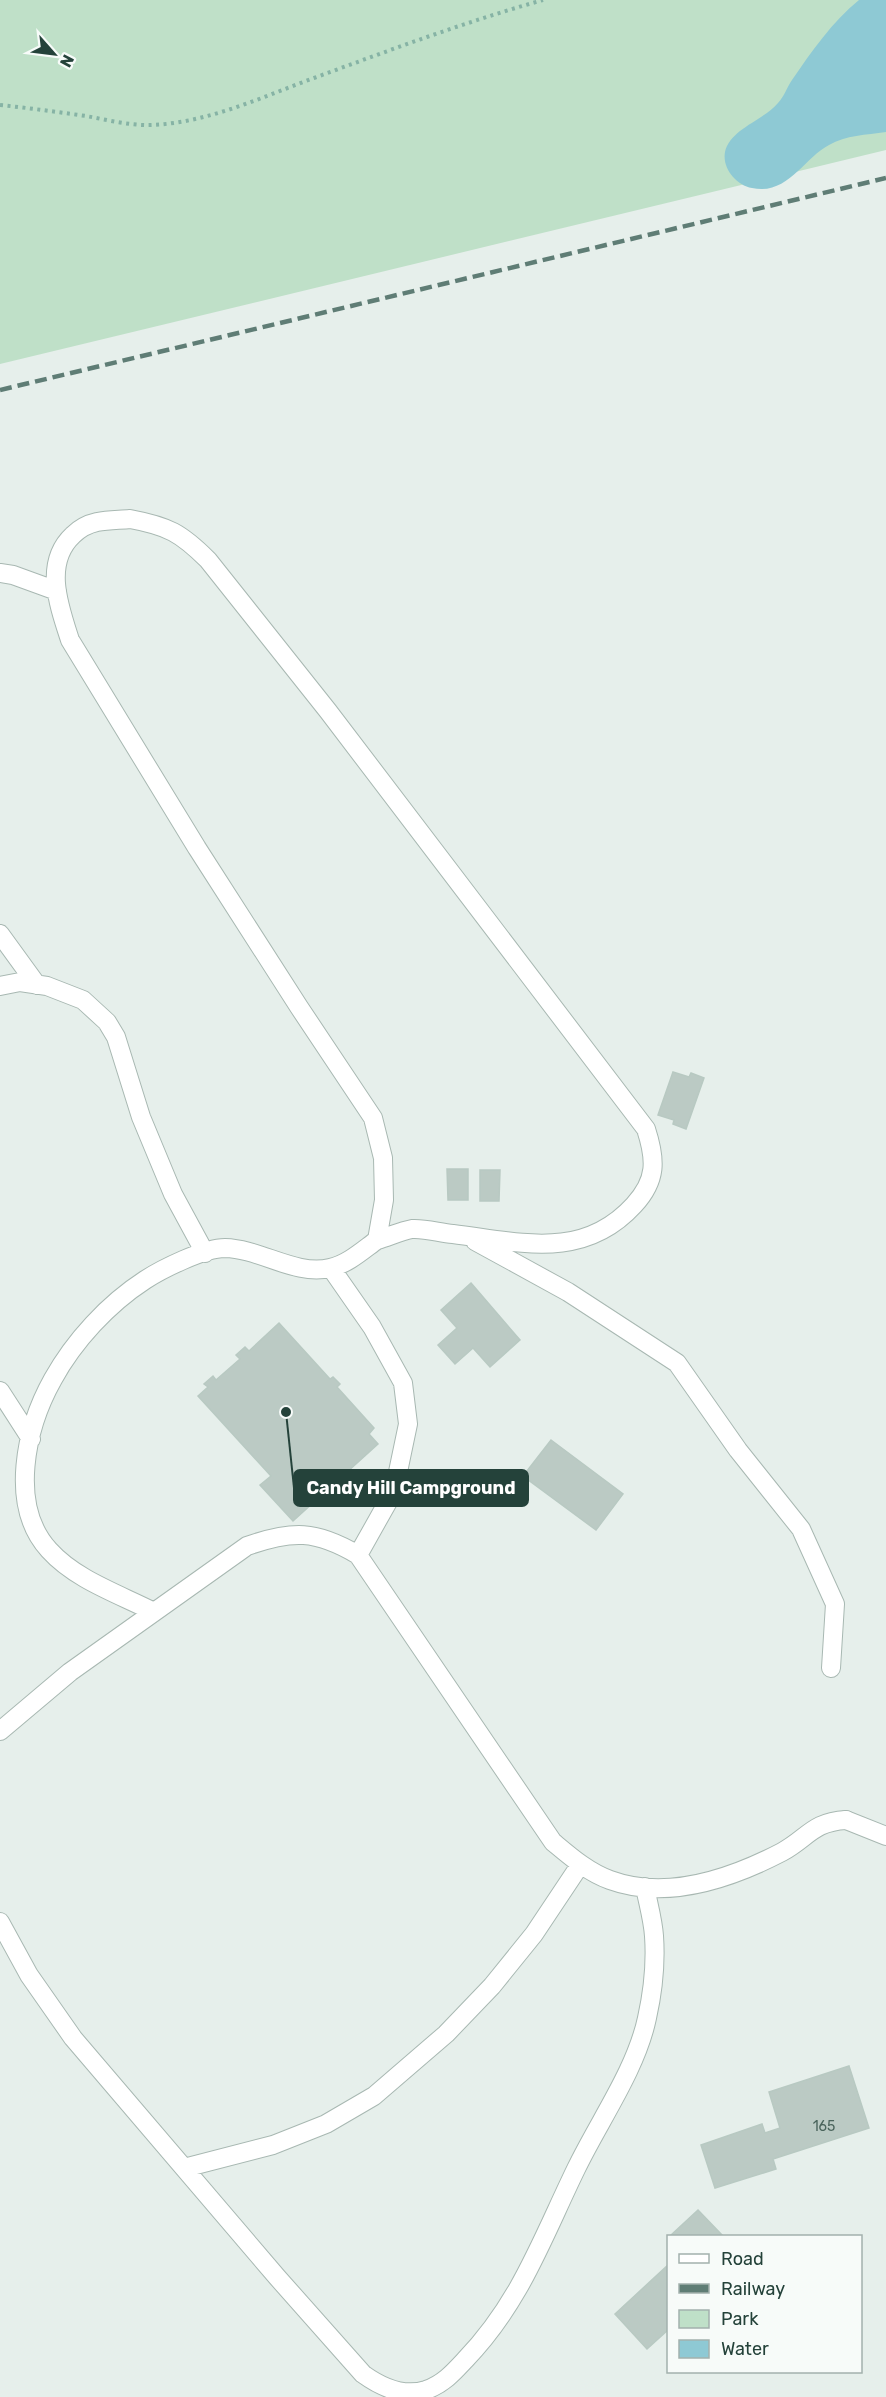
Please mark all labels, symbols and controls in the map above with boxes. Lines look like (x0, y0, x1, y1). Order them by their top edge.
north arrow (24, 24, 84, 84)
text: N (56, 51, 78, 70)
callout: Candy Hill Campground (294, 1470, 528, 1506)
text: Candy Hill Campground (306, 1477, 516, 1499)
house number: 165 (813, 2118, 835, 2135)
legend (667, 2235, 862, 2373)
text: Road (721, 2248, 764, 2270)
text: Railway (721, 2278, 785, 2300)
text: Park (721, 2308, 759, 2330)
text: Water (721, 2338, 769, 2360)

